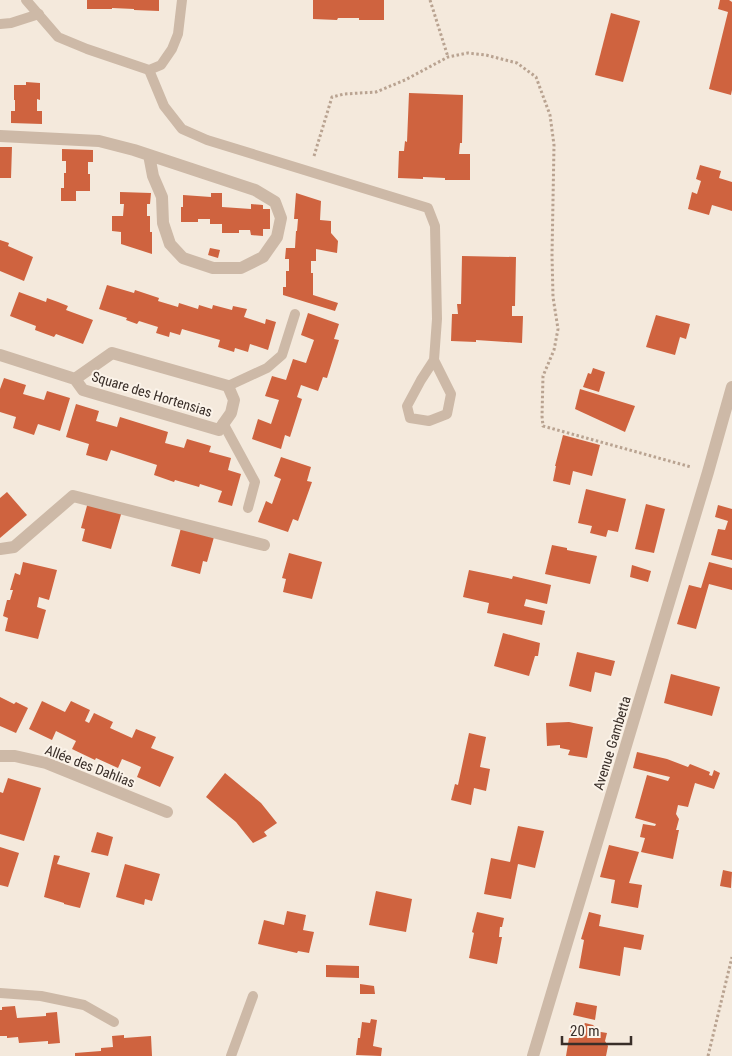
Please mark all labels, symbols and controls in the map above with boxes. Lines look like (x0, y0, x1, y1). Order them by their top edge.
street label: Square des Hortensias (90, 368, 214, 420)
street label: Avenue Gambetta (590, 694, 634, 792)
street label: Allée des Dahlias (43, 742, 137, 790)
scale bar (562, 1014, 631, 1046)
text: 20 m (570, 1022, 600, 1040)

